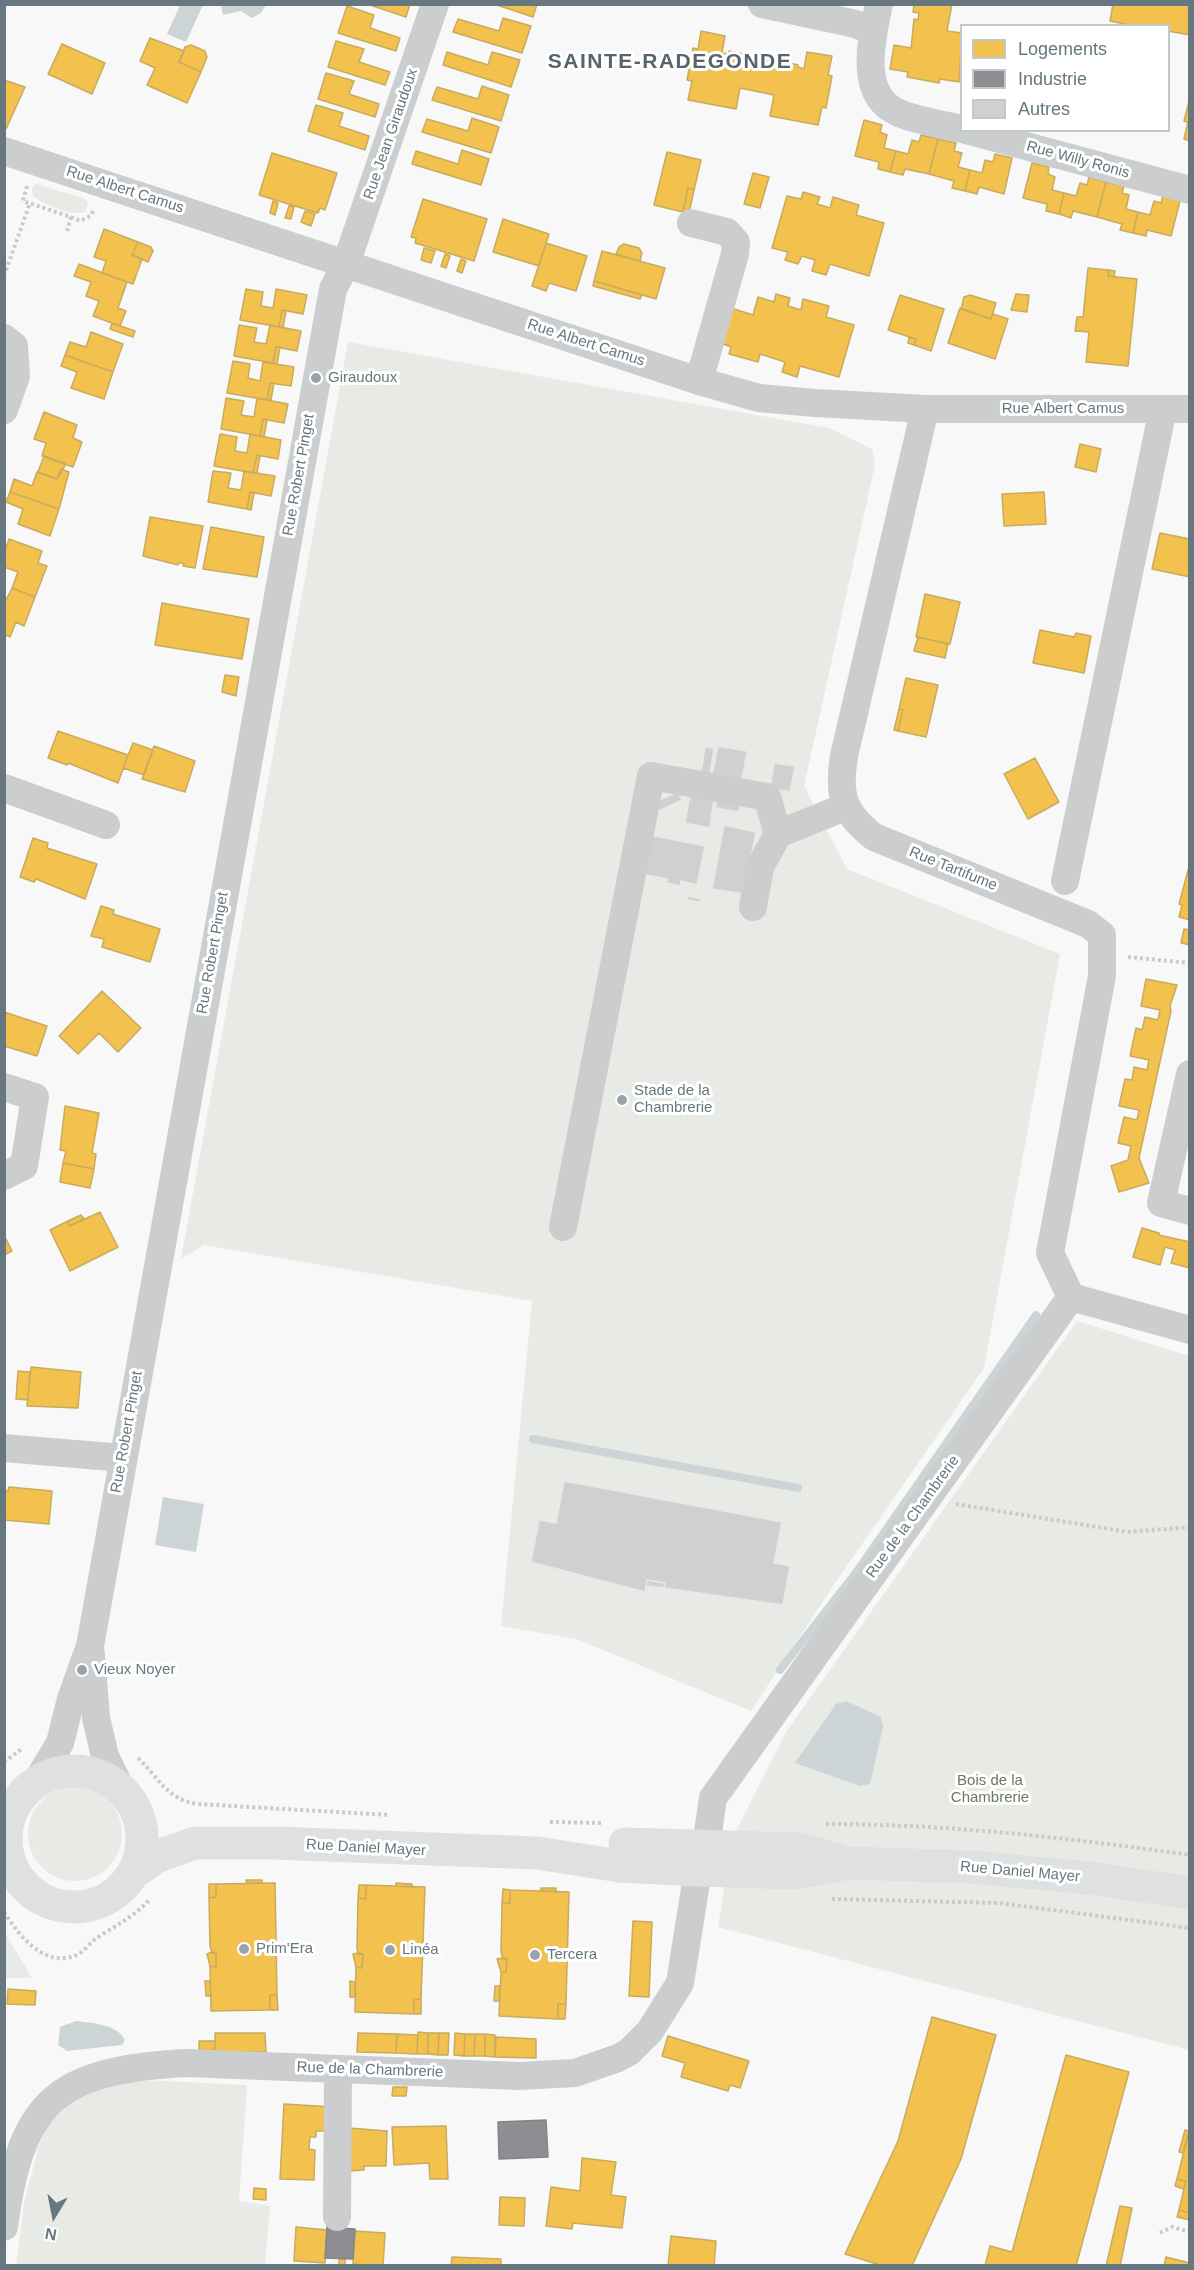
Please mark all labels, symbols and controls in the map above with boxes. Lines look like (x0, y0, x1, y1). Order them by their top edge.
legend (960, 24, 1170, 132)
text: Logements (1018, 39, 1107, 59)
district label: SAINTE-RADEGONDE (548, 49, 792, 75)
street label: Rue Jean Giraudoux (360, 66, 422, 202)
text: Industrie (1018, 69, 1087, 89)
text: Autres (1018, 99, 1070, 119)
street label: Rue Willy Ronis (1025, 138, 1131, 182)
street label: Rue Albert Camus (64, 163, 186, 217)
street label: Rue Albert Camus (525, 316, 647, 370)
place label: Giraudoux (328, 369, 397, 387)
marker: Giraudoux (309, 371, 323, 385)
street label: Rue Albert Camus (1002, 400, 1124, 418)
street label: Rue Robert Pinget (279, 413, 319, 537)
street label: Rue Tartifume (906, 843, 1000, 895)
street label: Rue Robert Pinget (193, 891, 233, 1015)
place label: Stade de la Chambrerie (634, 1082, 712, 1117)
marker: Stade de la Chambrerie (615, 1093, 629, 1107)
street label: Rue Robert Pinget (107, 1370, 147, 1494)
street label: Rue de la Chambrerie (863, 1452, 963, 1582)
place label: Vieux Noyer (94, 1661, 175, 1679)
marker: Vieux Noyer (75, 1663, 89, 1677)
park label: Bois de la Chambrerie (951, 1772, 1029, 1807)
street label: Rue Daniel Mayer (306, 1836, 426, 1860)
street label: Rue Daniel Mayer (959, 1858, 1081, 1886)
place label: Prim'Era (256, 1940, 313, 1958)
place label: Linéa (402, 1941, 439, 1959)
marker: Prim'Era (237, 1942, 251, 1956)
marker: Linéa (383, 1943, 397, 1957)
place label: Tercera (547, 1946, 597, 1964)
marker: Tercera (528, 1948, 542, 1962)
street label: Rue de la Chambrerie (296, 2058, 444, 2082)
north arrow (24, 2186, 84, 2246)
text: N (44, 2225, 58, 2244)

